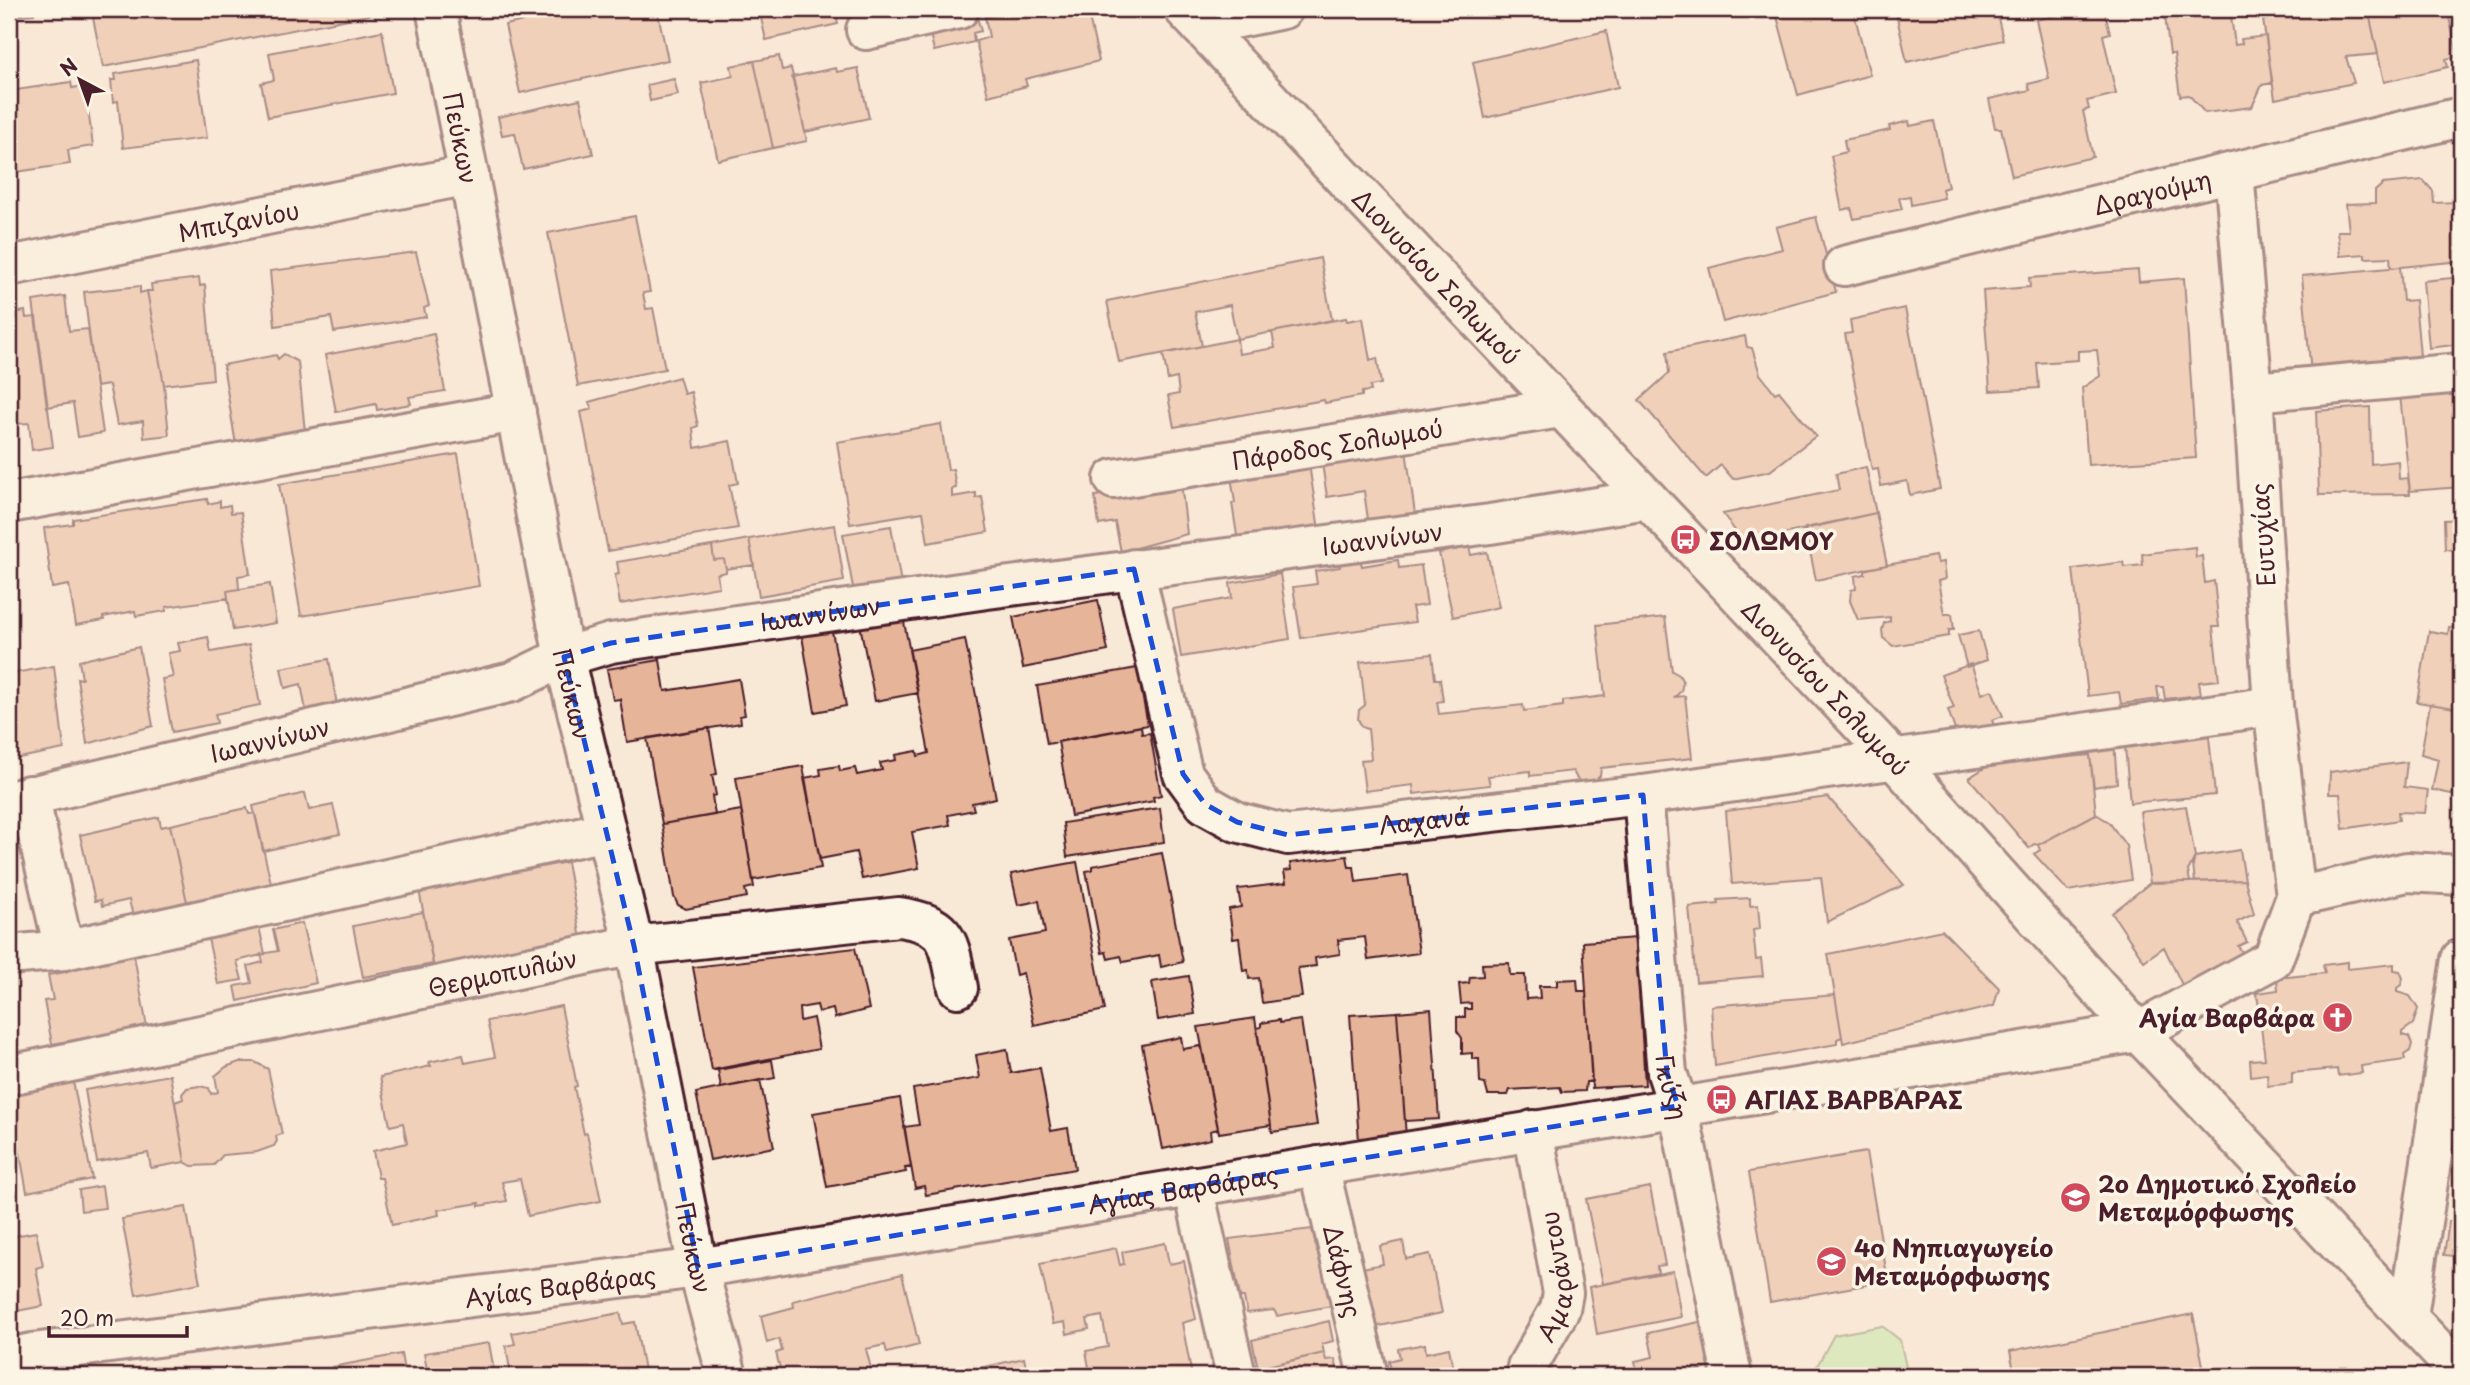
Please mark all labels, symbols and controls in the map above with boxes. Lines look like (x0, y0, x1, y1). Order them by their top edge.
north arrow (46, 46, 116, 116)
text: N (53, 51, 83, 82)
street label: Πεύκων (435, 88, 488, 187)
street label: Δραγούμη (2090, 160, 2215, 223)
street label: Διονυσίου Σολωμού (1345, 180, 1529, 372)
street label: Μπιζανίου (175, 191, 302, 250)
street label: Πάροδος Σολωμού (1229, 409, 1445, 478)
street label: Ευτυχίας (2240, 482, 2284, 588)
street label: Ιωαννίνων (1319, 512, 1445, 564)
place label: ΣΟΛΩΜΟΥ (1709, 522, 1834, 558)
bus stop icon: ΣΟΛΩΜΟΥ (1669, 523, 1703, 557)
street label: Ιωαννίνων (757, 586, 883, 639)
street label: Διονυσίου Σολωμού (1734, 591, 1918, 783)
street label: Πεύκων (544, 644, 601, 743)
street label: Ιωαννίνων (206, 708, 333, 771)
street label: Λαχανά (1377, 797, 1471, 843)
street label: Θερμοπυλών (425, 939, 580, 1005)
place label: Αγία Βαρβάρα (2138, 999, 2315, 1035)
church icon: Αγία Βαρβάρα (2321, 1000, 2355, 1034)
street label: Γκύζη (1647, 1053, 1698, 1123)
place label: ΑΓΙΑΣ ΒΑΡΒΑΡΑΣ (1745, 1081, 1963, 1117)
bus stop icon: ΑΓΙΑΣ ΒΑΡΒΑΡΑΣ (1705, 1082, 1739, 1116)
street label: Αγίας Βαρβάρας (1085, 1155, 1280, 1222)
place label: 2ο Δημοτικό Σχολείο Μεταμόρφωσης (2098, 1165, 2356, 1229)
school or university icon: 2ο Δημοτικό Σχολείο Μεταμόρφωσης (2058, 1180, 2092, 1214)
street label: Πεύκων (667, 1198, 722, 1297)
street label: Αμαράντου (1527, 1208, 1581, 1348)
street label: Δάφνης (1315, 1221, 1372, 1321)
place label: 4ο Νηπιαγωγείο Μεταμόρφωσης (1854, 1229, 2053, 1293)
school or university icon: 4ο Νηπιαγωγείο Μεταμόρφωσης (1814, 1244, 1848, 1278)
street label: Αγίας Βαρβάρας (462, 1256, 658, 1316)
scale bar (49, 1294, 187, 1338)
text: 20 m (60, 1301, 114, 1333)

